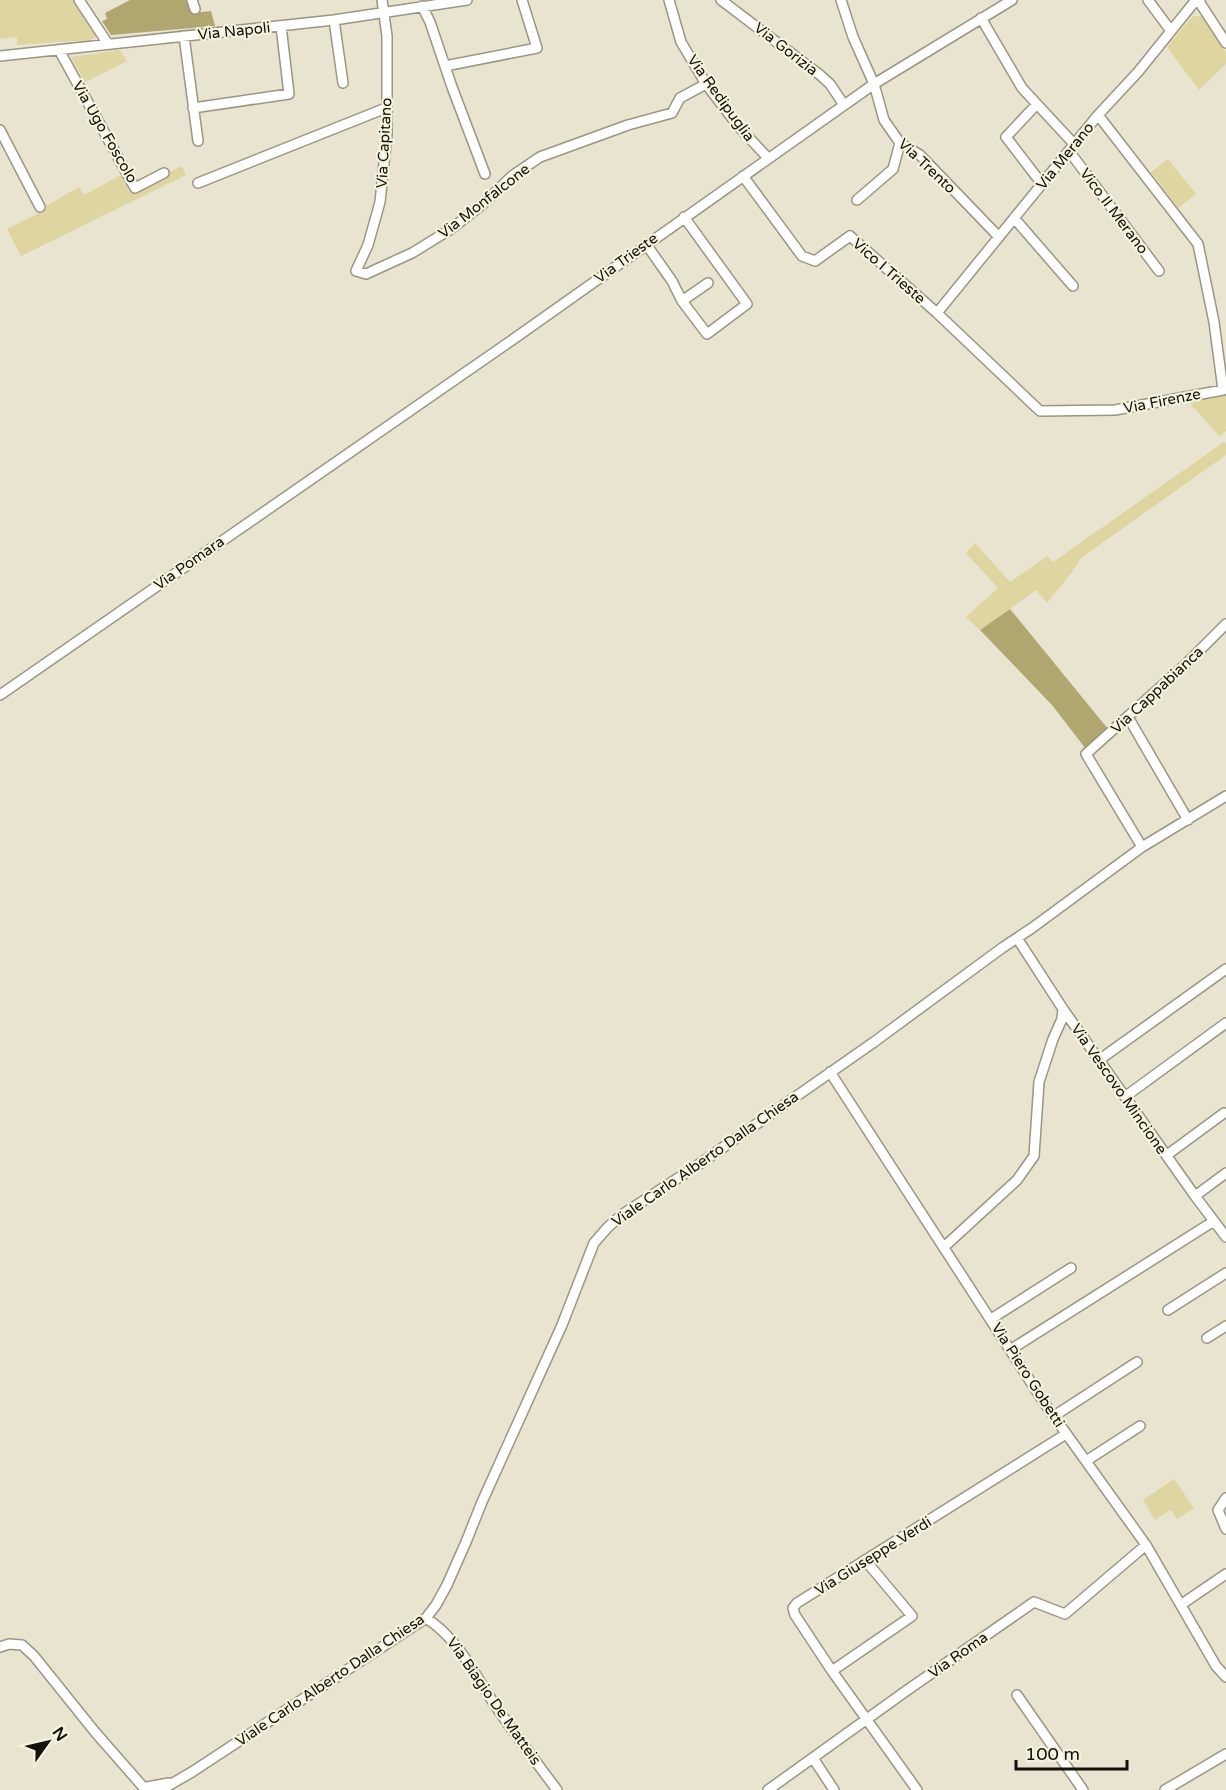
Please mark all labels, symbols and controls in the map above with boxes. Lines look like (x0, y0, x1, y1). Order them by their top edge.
street label: Via Napoli (197, 18, 271, 44)
street label: Via Gorizia (751, 19, 821, 79)
street label: Via Redipuglia (684, 51, 758, 145)
street label: Via Ugo Foscolo (69, 78, 141, 186)
street label: Via Capitano (373, 97, 395, 189)
street label: Via Merano (1032, 119, 1098, 193)
street label: Via Trento (894, 135, 960, 197)
street label: Via Monfalcone (435, 160, 533, 242)
street label: Vico II Merano (1076, 165, 1152, 257)
street label: Via Trieste (591, 229, 661, 287)
street label: Vico I Trieste (849, 234, 929, 308)
street label: Via Firenze (1122, 385, 1202, 417)
street label: Via Pomara (150, 532, 228, 594)
street label: Via Cappabianca (1107, 643, 1207, 737)
street label: Via Vescovo Mincione (1067, 1020, 1171, 1158)
street label: Viale Carlo Alberto Dalla Chiesa (608, 1087, 802, 1231)
street label: Via Piero Gobetti (988, 1319, 1068, 1431)
street label: Via Giuseppe Verdi (811, 1513, 935, 1599)
street label: Viale Carlo Alberto Dalla Chiesa (232, 1610, 428, 1750)
street label: Via Roma (925, 1628, 991, 1682)
street label: Via Biagio De Matteis (443, 1634, 545, 1768)
north arrow (18, 1712, 78, 1772)
text: N (48, 1723, 71, 1745)
scale bar (1016, 1733, 1127, 1771)
text: 100 m (1025, 1743, 1080, 1765)

